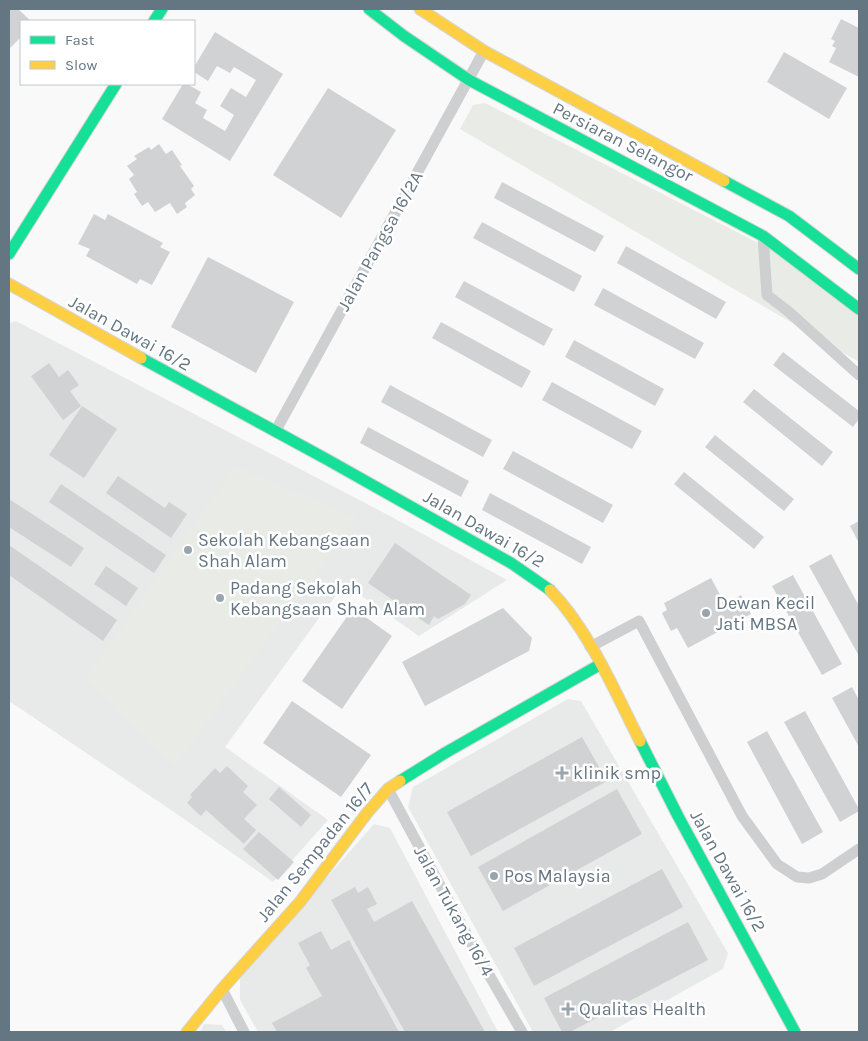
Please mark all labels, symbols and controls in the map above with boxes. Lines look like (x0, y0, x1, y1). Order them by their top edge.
legend (20, 20, 195, 85)
text: Fast (65, 31, 95, 49)
text: Slow (65, 56, 97, 74)
street label: Persiaran Selangor (549, 97, 697, 187)
street label: Jalan Pangsa 16/2A (332, 167, 428, 315)
street label: Jalan Dawai 16/2 (65, 290, 195, 376)
street label: Jalan Dawai 16/2 (420, 485, 548, 573)
place label: Sekolah Kebangsaan Shah Alam (198, 529, 370, 572)
marker: Sekolah Kebangsaan Shah Alam (182, 544, 194, 556)
place label: Padang Sekolah Kebangsaan Shah Alam (230, 577, 425, 620)
marker: Padang Sekolah Kebangsaan Shah Alam (214, 592, 226, 604)
place label: Dewan Kecil Jati MBSA (716, 592, 815, 635)
marker: Dewan Kecil Jati MBSA (700, 607, 712, 619)
place label: klinik smp (573, 762, 661, 784)
marker: klinik smp (555, 766, 569, 780)
street label: Jalan Sempadan 16/7 (252, 777, 378, 926)
street label: Jalan Dawai 16/2 (685, 806, 771, 936)
street label: Jalan Tukang 16/4 (409, 842, 499, 980)
place label: Pos Malaysia (504, 865, 611, 887)
marker: Pos Malaysia (488, 870, 500, 882)
place label: Qualitas Health (579, 998, 706, 1020)
marker: Qualitas Health (561, 1002, 575, 1016)

